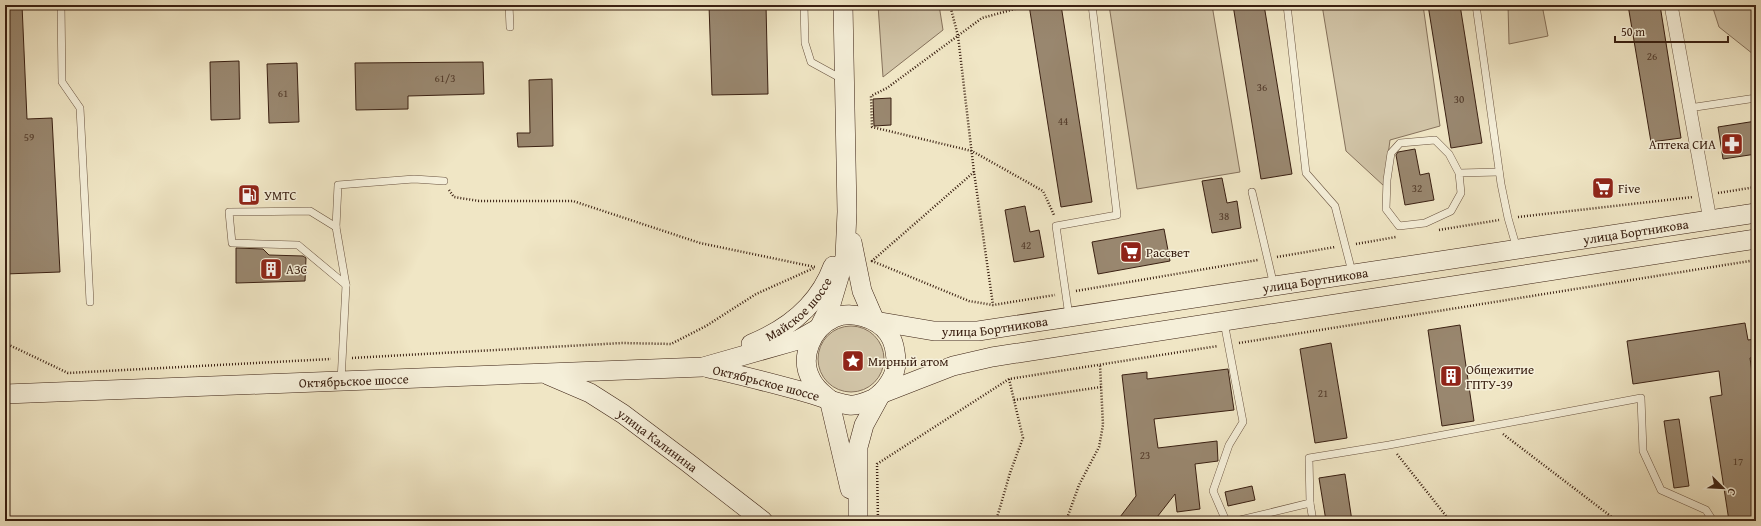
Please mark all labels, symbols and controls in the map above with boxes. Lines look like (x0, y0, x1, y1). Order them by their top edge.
scale bar (1615, 18, 1728, 44)
text: 50 m (1621, 23, 1645, 40)
house number: 26 (1647, 48, 1657, 64)
house number: 61/3 (434, 70, 456, 86)
house number: 36 (1257, 79, 1267, 95)
house number: 61 (278, 85, 288, 101)
house number: 30 (1454, 91, 1464, 107)
house number: 44 (1058, 113, 1068, 129)
house number: 59 (24, 129, 34, 145)
pharmacy icon: Аптека СИА (1719, 131, 1745, 157)
place label: Аптека СИА (1649, 135, 1716, 154)
supermarket icon: Five (1590, 175, 1616, 201)
place label: Five (1618, 179, 1640, 198)
house number: 32 (1412, 180, 1422, 196)
fuel station icon: УМТС (236, 182, 262, 208)
place label: УМТС (264, 186, 296, 205)
house number: 38 (1219, 208, 1229, 224)
street label: улица Бортникова (1581, 214, 1691, 249)
house number: 42 (1021, 237, 1031, 253)
supermarket icon: Рассвет (1118, 239, 1144, 265)
place label: Рассвет (1146, 243, 1190, 262)
building icon: АЗС (258, 256, 284, 282)
place label: АЗС (286, 260, 308, 279)
street label: улица Бортникова (1260, 262, 1370, 297)
street label: Майское шоссе (762, 274, 836, 345)
street label: улица Бортникова (941, 311, 1050, 341)
place icon: Мирный атом (840, 348, 866, 374)
place label: Мирный атом (868, 352, 949, 371)
street label: Октябрьское шоссе (711, 360, 822, 406)
place label: Общежитие ГПТУ-39 (1466, 360, 1534, 394)
building icon: Общежитие ГПТУ-39 (1438, 363, 1464, 389)
street label: Октябрьское шоссе (299, 369, 409, 392)
house number: 21 (1318, 385, 1328, 401)
street label: улица Калинина (613, 403, 702, 477)
house number: 23 (1140, 447, 1150, 463)
house number: 17 (1733, 453, 1743, 469)
north arrow (1703, 468, 1743, 508)
text: С (1724, 486, 1741, 498)

